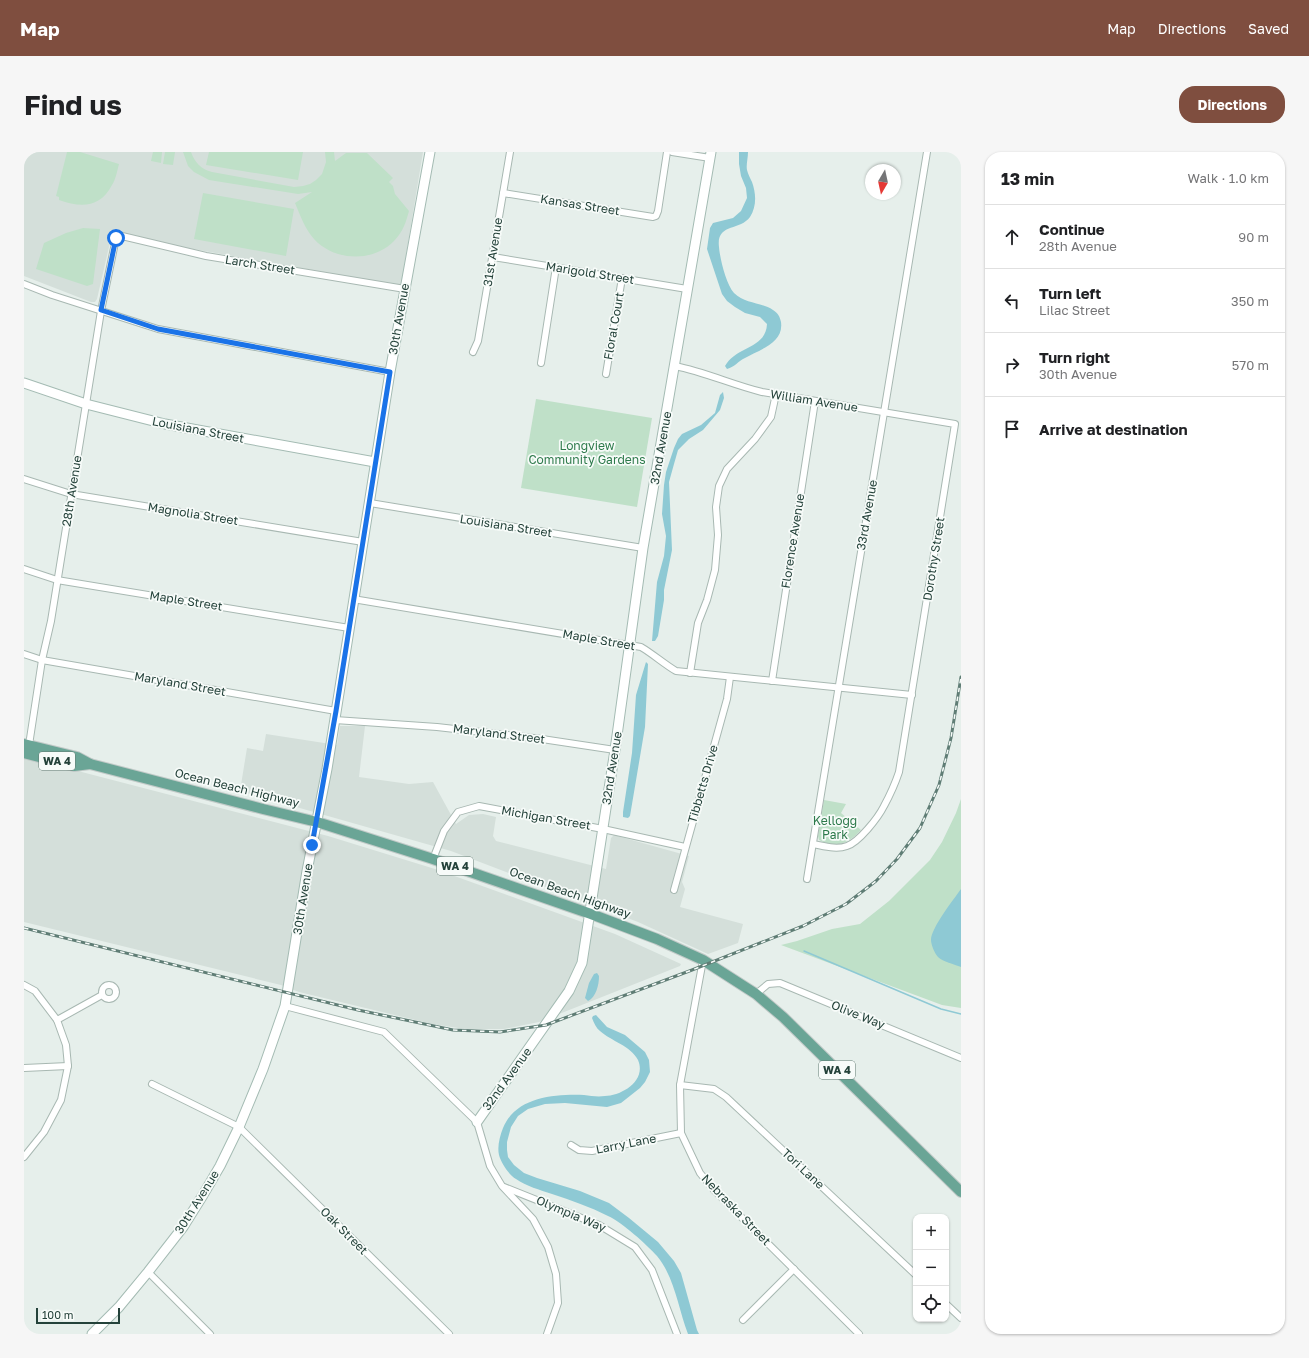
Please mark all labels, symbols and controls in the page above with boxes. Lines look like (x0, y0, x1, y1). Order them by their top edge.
text: Map (20, 17, 60, 40)
text: Map (1107, 20, 1136, 37)
text: Directions (1158, 20, 1226, 37)
text: Saved (1248, 20, 1289, 37)
button: Directions (1179, 86, 1285, 123)
text: Find us (24, 88, 122, 121)
north arrow (865, 164, 901, 200)
text: 13 min (1001, 168, 1054, 189)
text: Walk · 1.0 km (1187, 170, 1269, 186)
street label: Kansas Street (539, 191, 621, 218)
street label: 31st Avenue (480, 216, 505, 287)
text: Continue (1039, 220, 1105, 238)
icon: ahead (1001, 226, 1023, 248)
route start (107, 229, 125, 247)
text: 90 m (1238, 229, 1269, 245)
text: 28th Avenue (1039, 238, 1117, 254)
street label: Larch Street (224, 252, 296, 277)
street label: Marigold Street (545, 258, 635, 287)
street label: 30th Avenue (385, 282, 412, 356)
text: Turn left (1039, 284, 1101, 302)
icon: left (1001, 290, 1023, 312)
street label: Floral Court (600, 291, 627, 361)
text: 350 m (1231, 293, 1269, 309)
text: Lilac Street (1039, 302, 1110, 318)
text: Turn right (1039, 348, 1110, 366)
icon: right (1001, 354, 1023, 376)
text: 570 m (1232, 357, 1269, 373)
text: 30th Avenue (1039, 366, 1117, 382)
street label: William Avenue (769, 386, 859, 415)
street label: 32nd Avenue (647, 410, 674, 486)
street label: Louisiana Street (151, 413, 246, 446)
icon: arrive (1001, 418, 1023, 440)
text: Arrive at destination (1039, 420, 1188, 438)
park label: Longview Community Gardens (528, 438, 646, 467)
street label: 28th Avenue (58, 454, 85, 528)
street label: 33rd Avenue (853, 478, 880, 551)
street label: Florence Avenue (778, 492, 807, 589)
street label: Magnolia Street (147, 499, 240, 528)
street label: Louisiana Street (459, 511, 554, 540)
street label: Dorothy Street (919, 516, 948, 602)
street label: Maple Street (149, 587, 224, 614)
street label: Maple Street (562, 626, 637, 653)
street label: Maryland Street (133, 668, 227, 699)
street label: Maryland Street (452, 720, 546, 747)
street label: 32nd Avenue (598, 730, 625, 806)
street label: Tibbetts Drive (684, 743, 721, 825)
road number: WA 4 (39, 752, 75, 770)
street label: Ocean Beach Highway (173, 765, 301, 810)
street label: Michigan Street (500, 802, 592, 833)
park label: Kellogg Park (813, 813, 857, 842)
route end (303, 836, 321, 854)
road number: WA 4 (437, 857, 473, 875)
street label: 30th Avenue (289, 862, 316, 936)
street label: Ocean Beach Highway (507, 864, 633, 922)
street label: Olive Way (829, 997, 888, 1032)
street label: 32nd Avenue (479, 1044, 534, 1113)
road number: WA 4 (819, 1061, 855, 1079)
street label: Larry Lane (594, 1130, 657, 1157)
street label: Tori Lane (779, 1145, 828, 1192)
street label: 30th Avenue (171, 1167, 222, 1236)
street label: Nebraska Street (699, 1171, 774, 1248)
street label: Olympia Way (534, 1192, 609, 1235)
street label: Oak Street (317, 1204, 371, 1258)
map controls (913, 1214, 949, 1322)
button: + (913, 1214, 949, 1250)
button: − (913, 1250, 949, 1286)
button: locate (913, 1286, 949, 1322)
scale bar (36, 1306, 120, 1325)
text: 100 m (42, 1308, 73, 1321)

